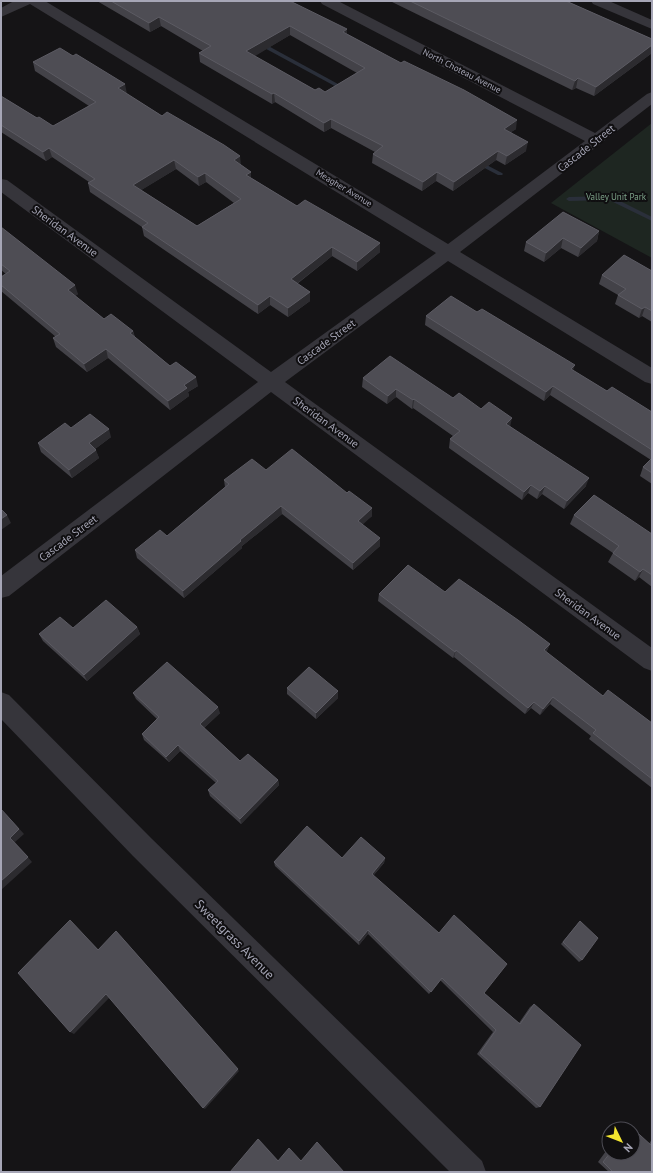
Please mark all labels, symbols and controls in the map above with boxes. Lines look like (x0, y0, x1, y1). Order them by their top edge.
street label: North Choteau Avenue (421, 46, 504, 95)
street label: Cascade Street (554, 121, 618, 175)
street label: Meagher Avenue (314, 166, 375, 209)
park label: Valley Unit Park (585, 191, 647, 202)
street label: Sheridan Avenue (29, 202, 101, 260)
street label: Cascade Street (294, 316, 358, 368)
street label: Sheridan Avenue (290, 393, 362, 451)
street label: Cascade Street (36, 511, 100, 564)
street label: Sheridan Avenue (552, 585, 624, 643)
street label: Sweetgrass Avenue (191, 896, 278, 983)
north arrow (601, 1121, 641, 1161)
text: N (621, 1140, 636, 1155)

